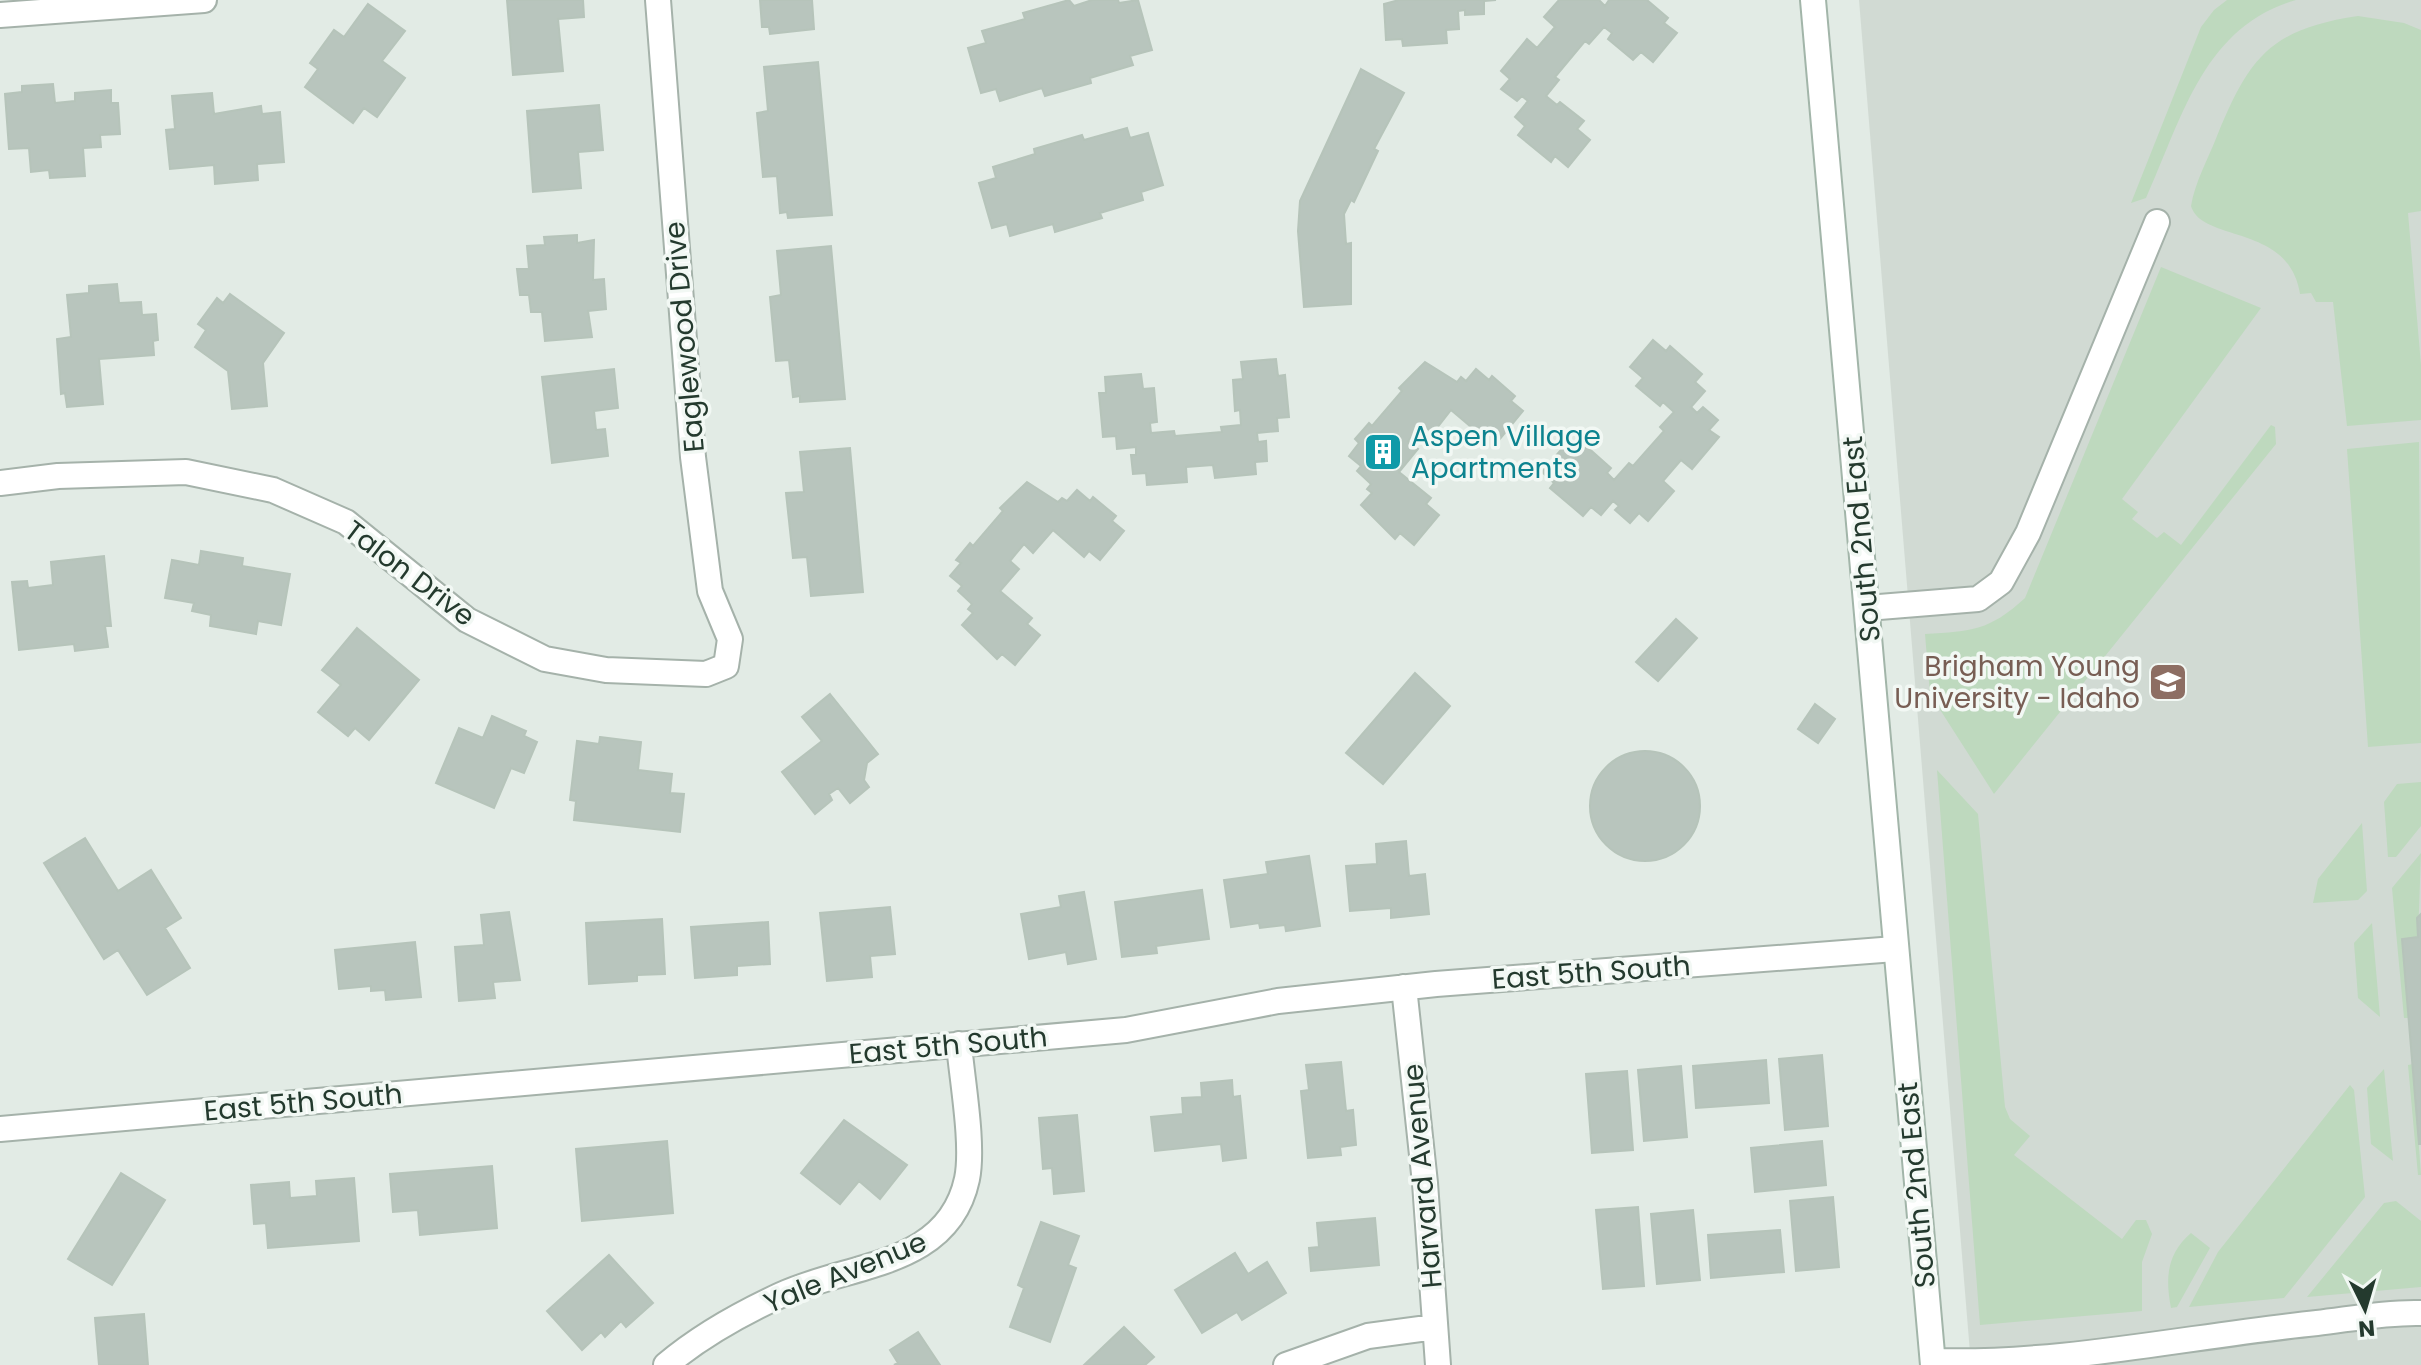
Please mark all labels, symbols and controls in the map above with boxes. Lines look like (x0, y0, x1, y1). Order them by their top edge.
street label: Eaglewood Drive (655, 220, 714, 454)
place label: Aspen Village Apartments (1411, 417, 1601, 488)
building icon: Aspen Village Apartments (1362, 431, 1404, 473)
street label: South 2nd East (1833, 434, 1890, 643)
street label: Talon Drive (336, 511, 483, 635)
place label: Brigham Young University - Idaho (1894, 647, 2140, 718)
school or university icon: Brigham Young University - Idaho (2147, 661, 2189, 703)
street label: East 5th South (1490, 946, 1692, 999)
street label: East 5th South (847, 1017, 1049, 1074)
street label: Harvard Avenue (1393, 1062, 1452, 1290)
street label: East 5th South (202, 1074, 404, 1131)
street label: South 2nd East (1888, 1080, 1945, 1289)
street label: Yale Avenue (758, 1222, 932, 1323)
north arrow (2325, 1269, 2405, 1349)
text: N (2357, 1312, 2376, 1345)

